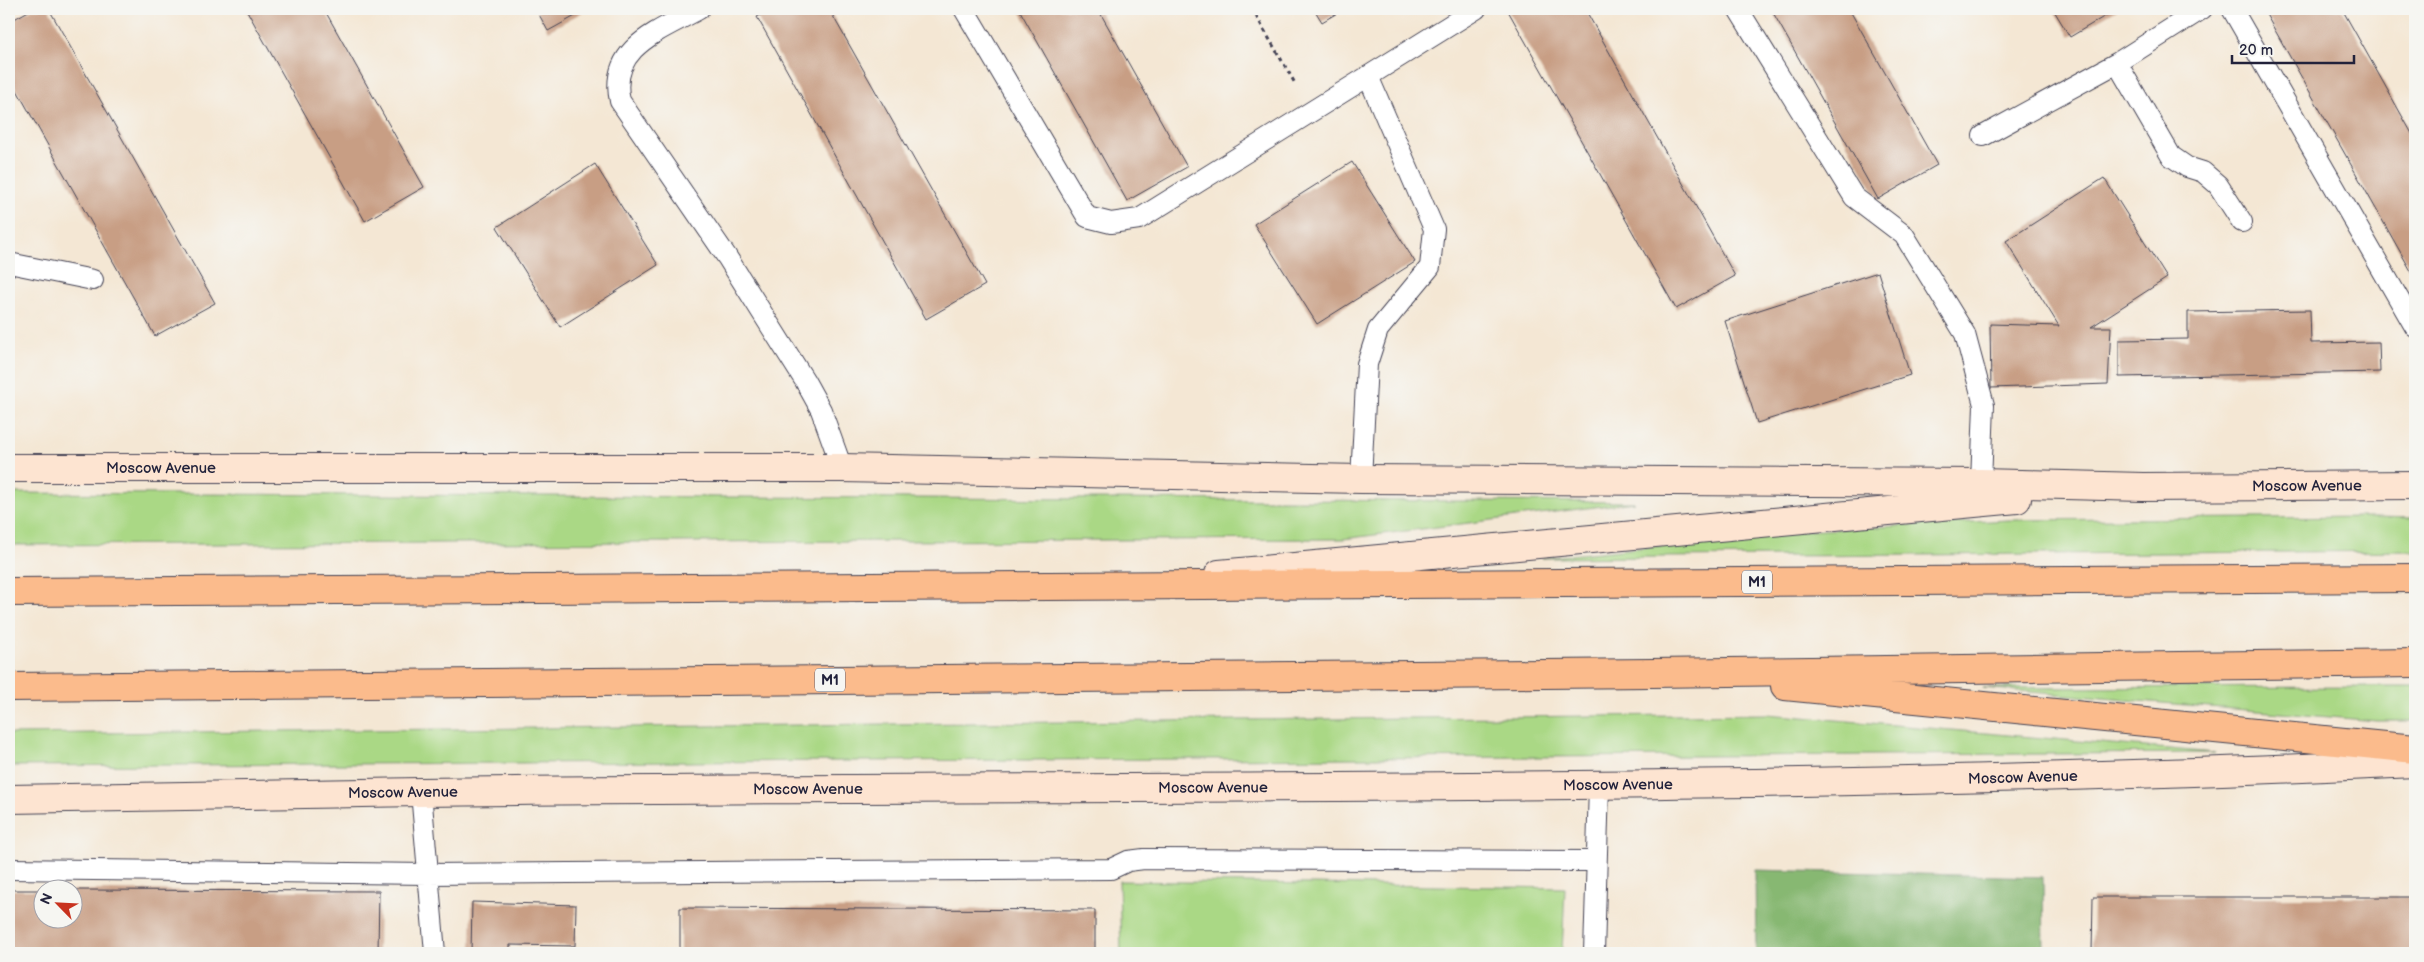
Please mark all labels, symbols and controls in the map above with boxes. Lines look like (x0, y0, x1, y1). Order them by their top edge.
scale bar (2232, 32, 2354, 64)
text: 20 m (2239, 41, 2273, 60)
street label: Moscow Avenue (106, 459, 216, 478)
street label: Moscow Avenue (2252, 476, 2362, 496)
road number: M1 (1742, 570, 1772, 594)
road number: M1 (815, 668, 845, 692)
street label: Moscow Avenue (1968, 767, 2078, 789)
street label: Moscow Avenue (1563, 775, 1673, 795)
street label: Moscow Avenue (1158, 778, 1268, 798)
street label: Moscow Avenue (753, 780, 863, 799)
street label: Moscow Avenue (348, 783, 458, 803)
north arrow (32, 880, 82, 930)
text: N (37, 891, 56, 907)

